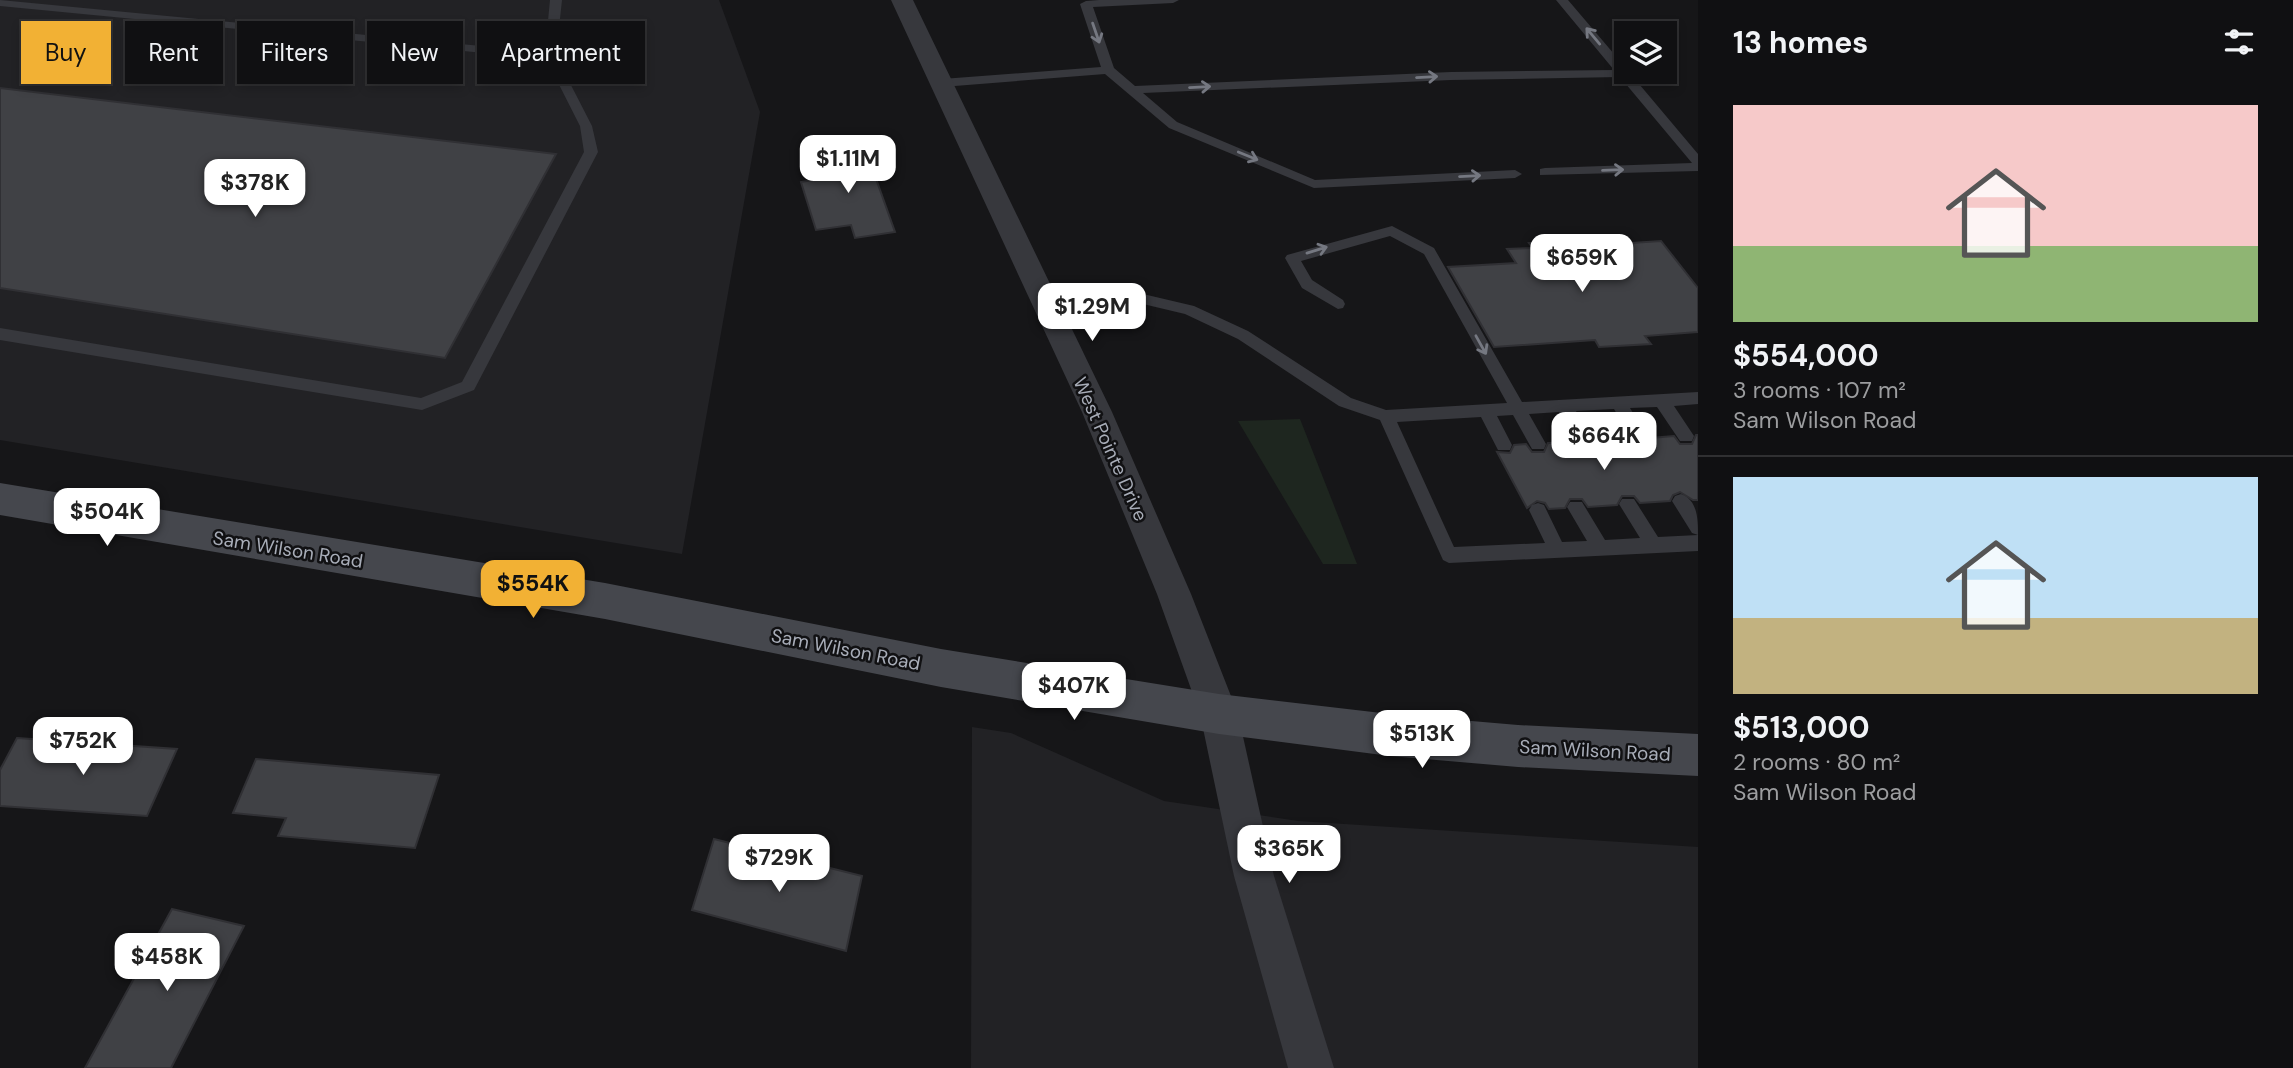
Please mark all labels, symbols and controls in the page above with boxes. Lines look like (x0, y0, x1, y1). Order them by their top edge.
chip: Buy (21, 21, 111, 84)
chip: Rent (125, 21, 223, 84)
chip: Filters (237, 21, 353, 84)
chip: New (367, 21, 463, 84)
chip: Apartment (477, 21, 645, 84)
map controls (1614, 21, 1677, 84)
button: layers (1614, 21, 1677, 84)
one-way arrow (1090, 22, 1103, 44)
text: 13 homes (1733, 23, 1868, 62)
icon: filters (2220, 23, 2258, 61)
one-way arrow (1585, 28, 1601, 46)
one-way arrow (1415, 70, 1438, 83)
one-way arrow (1188, 80, 1211, 93)
pin: $1.11M (791, 136, 905, 195)
text: $1.11M (816, 143, 880, 173)
icon: home (1933, 150, 2059, 276)
one-way arrow (1236, 151, 1258, 164)
pin: $378K (206, 160, 304, 219)
one-way arrow (1602, 163, 1625, 176)
text: $378K (220, 167, 290, 197)
one-way arrow (1458, 170, 1481, 183)
pin: $659K (1533, 234, 1631, 294)
text: $659K (1546, 242, 1618, 272)
one-way arrow (1306, 243, 1328, 256)
pin: $1.29M (1035, 284, 1149, 343)
text: $1.29M (1054, 291, 1130, 321)
one-way arrow (1475, 334, 1488, 355)
text: $554,000 (1733, 336, 1879, 375)
street label: West Pointe Drive (1068, 373, 1153, 525)
text: 3 rooms · 107 m² (1733, 375, 1906, 405)
text: Sam Wilson Road (1733, 405, 1916, 435)
pin: $664K (1555, 412, 1653, 472)
text: $664K (1567, 420, 1641, 450)
pin: $504K (58, 489, 156, 548)
text: $504K (70, 496, 144, 526)
icon: home (1933, 522, 2059, 648)
street label: Sam Wilson Road (211, 525, 365, 574)
pin: $554K (484, 560, 582, 620)
text: $554K (497, 568, 569, 598)
street label: Sam Wilson Road (769, 623, 923, 676)
pin: $407K (1025, 662, 1123, 722)
text: $407K (1038, 670, 1110, 700)
text: $513,000 (1733, 708, 1870, 747)
pin: $513K (1373, 710, 1471, 770)
pin: $752K (34, 718, 132, 777)
text: $513K (1389, 718, 1455, 748)
text: $752K (49, 725, 117, 755)
street label: Sam Wilson Road (1519, 734, 1671, 767)
text: 2 rooms · 80 m² (1733, 747, 1900, 777)
text: Sam Wilson Road (1733, 777, 1916, 807)
pin: $365K (1240, 826, 1338, 885)
text: $365K (1253, 833, 1325, 863)
pin: $729K (730, 834, 828, 894)
text: $729K (745, 842, 813, 872)
pin: $458K (118, 934, 216, 993)
text: $458K (131, 941, 203, 971)

